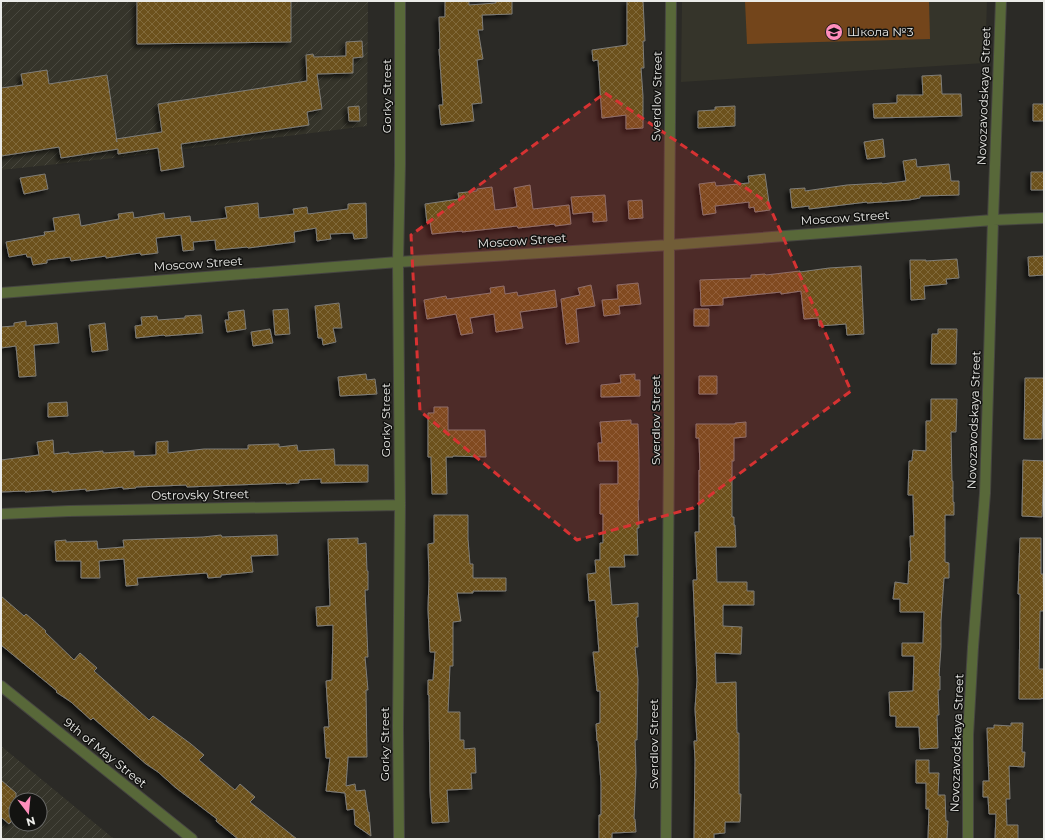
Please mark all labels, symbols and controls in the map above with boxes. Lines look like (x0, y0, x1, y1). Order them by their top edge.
school or university icon: Школа №3 (824, 22, 844, 42)
place label: Школа №3 (847, 24, 914, 39)
street label: Novozavodskaya Street (974, 26, 993, 165)
street label: Sverdlov Street (648, 51, 665, 141)
street label: Gorky Street (379, 59, 394, 133)
street label: Moscow Street (800, 207, 890, 228)
street label: Moscow Street (477, 230, 567, 251)
street label: Moscow Street (153, 253, 243, 274)
street label: Novozavodskaya Street (964, 350, 983, 489)
street label: Sverdlov Street (648, 375, 663, 465)
street label: Gorky Street (378, 383, 393, 457)
street label: Ostrovsky Street (151, 486, 249, 503)
street label: Novozavodskaya Street (947, 673, 966, 812)
street label: Sverdlov Street (646, 699, 661, 789)
street label: Gorky Street (377, 707, 392, 781)
street label: 9th of May Street (61, 715, 150, 791)
north arrow (8, 792, 48, 832)
text: N (25, 814, 37, 830)

